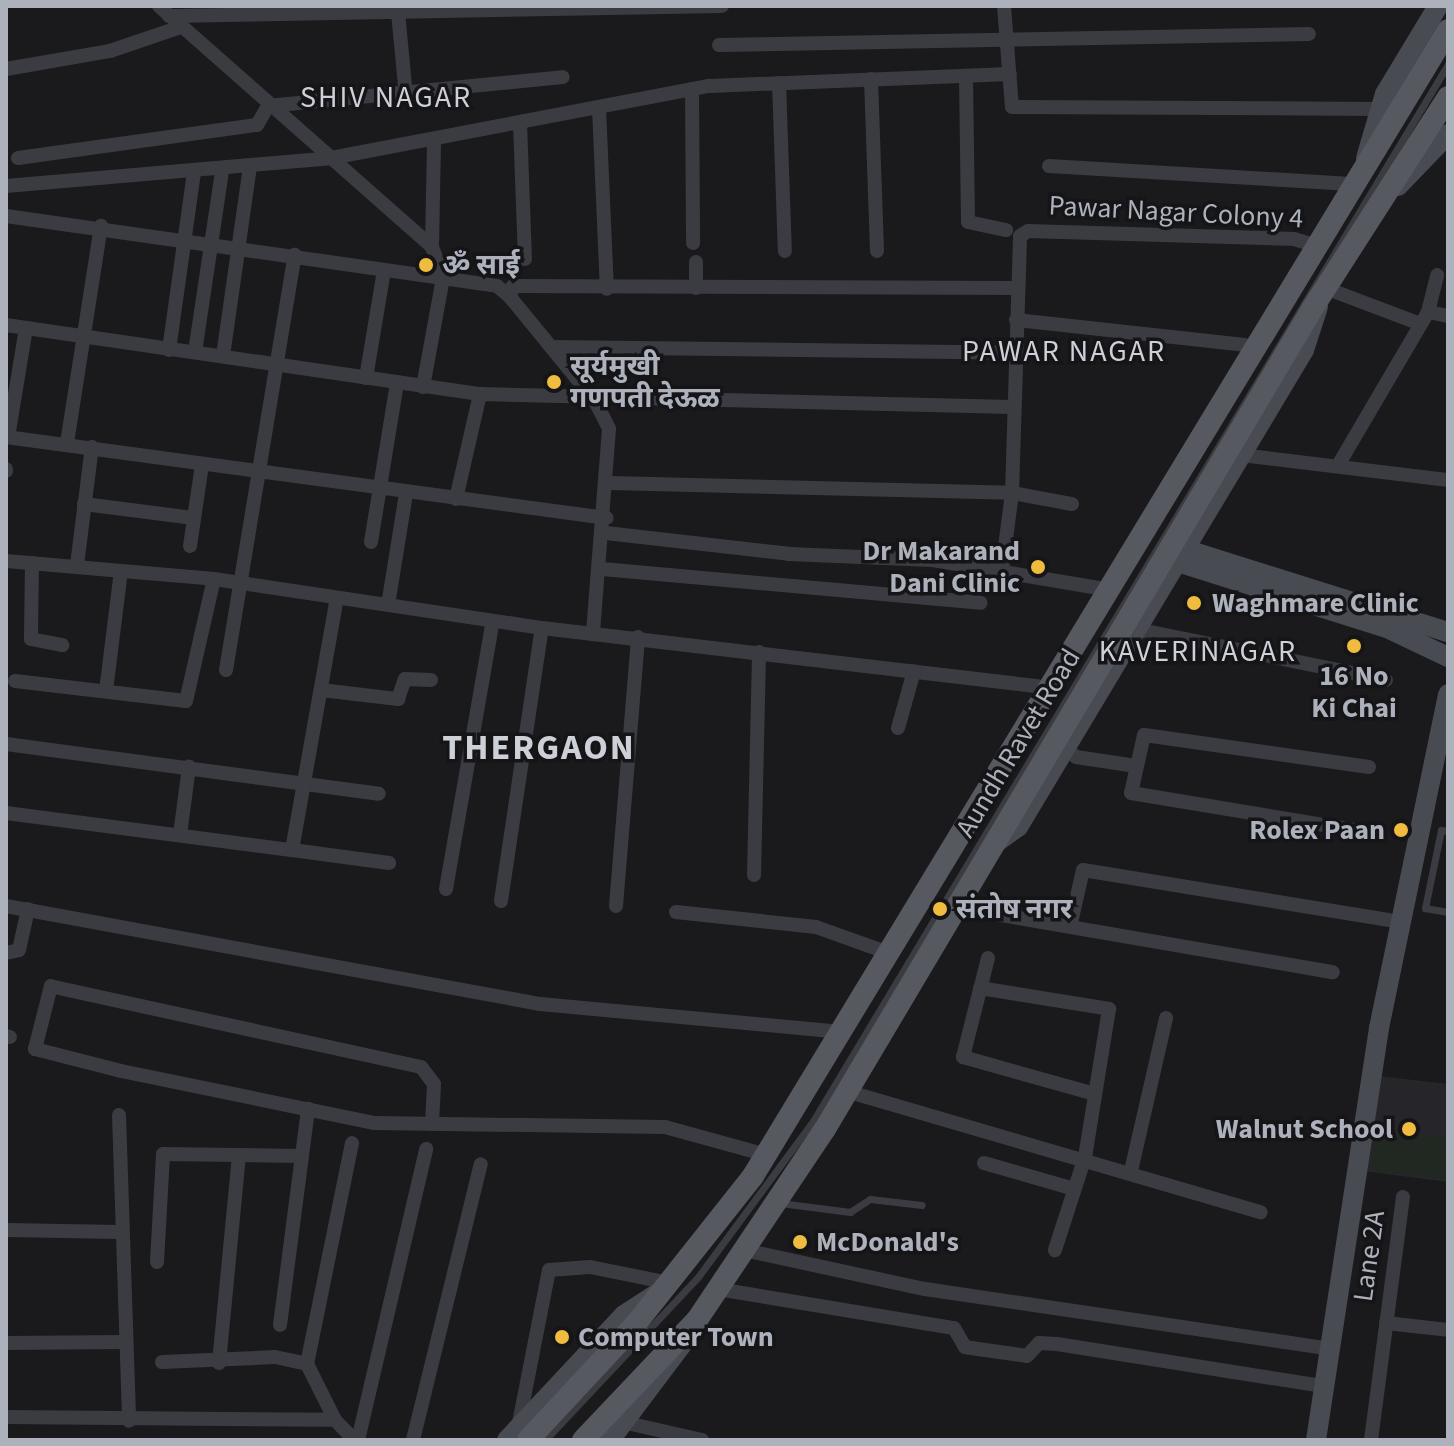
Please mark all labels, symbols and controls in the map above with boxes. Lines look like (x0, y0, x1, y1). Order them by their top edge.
district label: SHIV NAGAR (300, 80, 472, 116)
street label: Pawar Nagar Colony 4 (1048, 189, 1304, 235)
place label: ॐ साई (442, 248, 520, 282)
marker: ॐ साई (417, 256, 435, 274)
district label: PAWAR NAGAR (962, 334, 1166, 370)
place label: सूर्यमुखी गणपती देऊळ (570, 349, 720, 415)
marker: सूर्यमुखी गणपती देऊळ (545, 373, 563, 391)
place label: Dr Makarand Dani Clinic (862, 534, 1020, 600)
marker: Dr Makarand Dani Clinic (1027, 556, 1049, 578)
place label: Waghmare Clinic (1212, 586, 1419, 620)
marker: Waghmare Clinic (1183, 592, 1205, 614)
district label: KAVERINAGAR (1099, 634, 1297, 670)
marker: 16 No Ki Chai (1345, 637, 1363, 655)
street label: Aundh Ravet Road (949, 643, 1087, 843)
place label: 16 No Ki Chai (1311, 659, 1397, 725)
district label: THERGAON (442, 726, 636, 770)
place label: Rolex Paan (1249, 813, 1385, 847)
marker: Rolex Paan (1392, 821, 1410, 839)
place label: संतोष नगर (956, 892, 1072, 926)
marker: संतोष नगर (931, 900, 949, 918)
place label: Walnut School (1216, 1112, 1393, 1146)
marker: Walnut School (1400, 1120, 1418, 1138)
street label: Lane 2A (1346, 1208, 1392, 1304)
place label: McDonald's (816, 1225, 959, 1259)
marker: McDonald's (791, 1233, 809, 1251)
place label: Computer Town (578, 1320, 774, 1354)
marker: Computer Town (553, 1328, 571, 1346)

